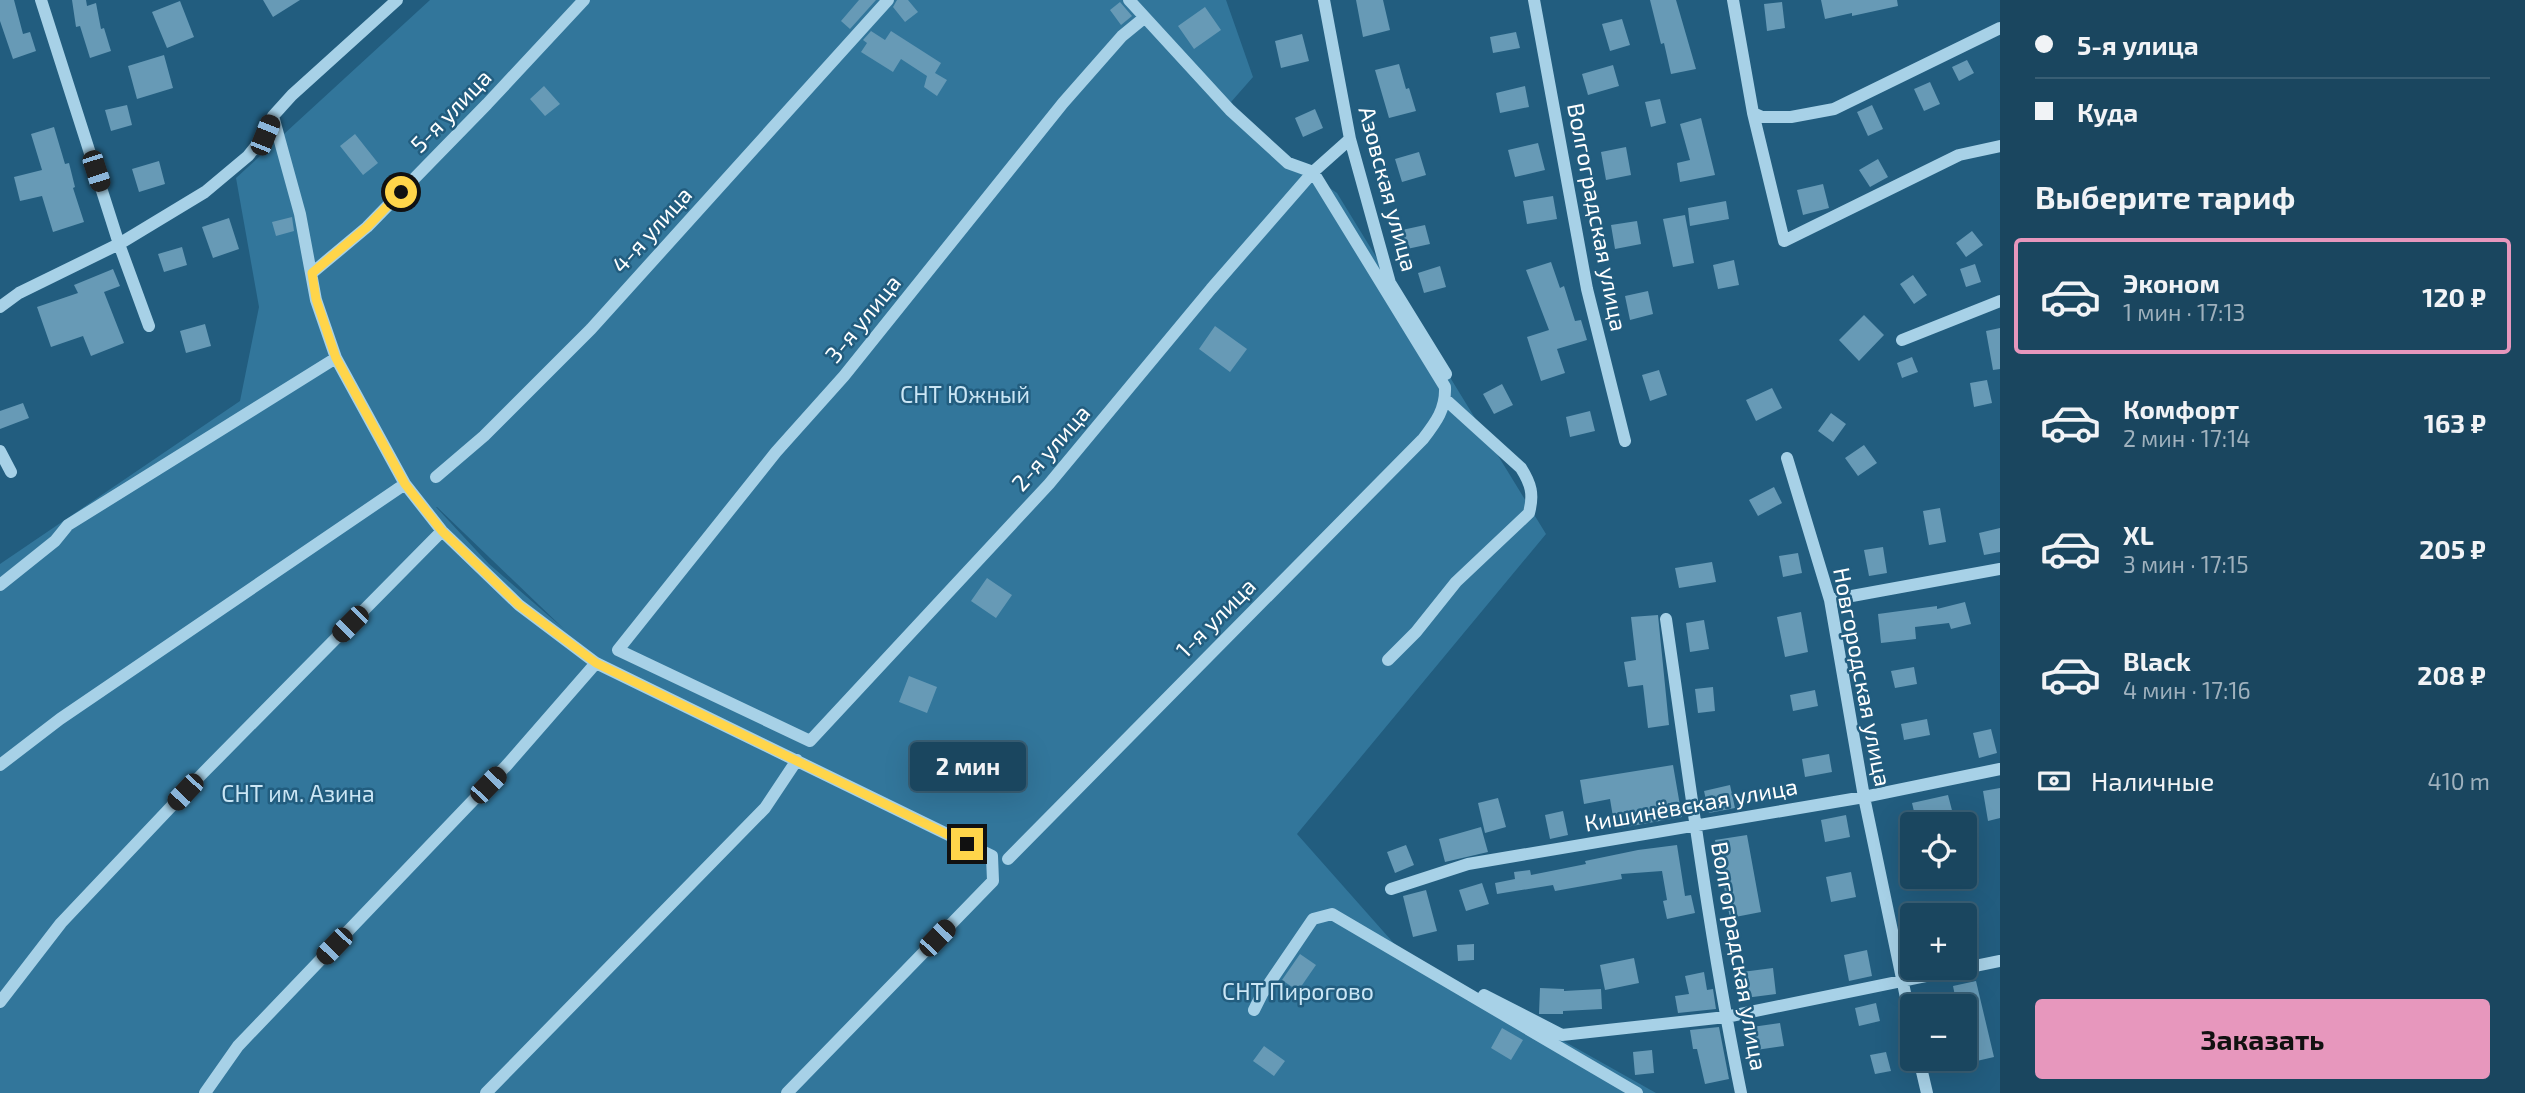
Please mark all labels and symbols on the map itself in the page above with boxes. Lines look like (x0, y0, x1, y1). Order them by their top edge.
street label: 5-я улица (404, 63, 497, 158)
street label: Волгоградская улица (1561, 100, 1634, 334)
street label: Азовская улица (1353, 103, 1424, 275)
car (248, 112, 283, 158)
car (80, 148, 113, 194)
route start (385, 176, 417, 208)
street label: 4-я улица (605, 180, 698, 279)
street label: 3-я улица (818, 269, 907, 369)
park label: СНТ Южный (900, 380, 1030, 408)
street label: 2-я улица (1005, 398, 1096, 497)
street label: Новгородская улица (1827, 565, 1898, 789)
street label: 1-я улица (1170, 572, 1262, 664)
car (328, 602, 373, 646)
callout: 2 мин (909, 742, 1025, 792)
car (466, 763, 511, 807)
car (163, 769, 208, 815)
street label: Кишинёвская улица (1582, 771, 1800, 838)
park label: СНТ им. Азина (221, 779, 375, 807)
route end (951, 828, 983, 860)
street label: Волгоградская улица (1705, 839, 1774, 1073)
car (915, 916, 960, 960)
car (312, 924, 357, 968)
park label: СНТ Пирогово (1222, 977, 1374, 1005)

